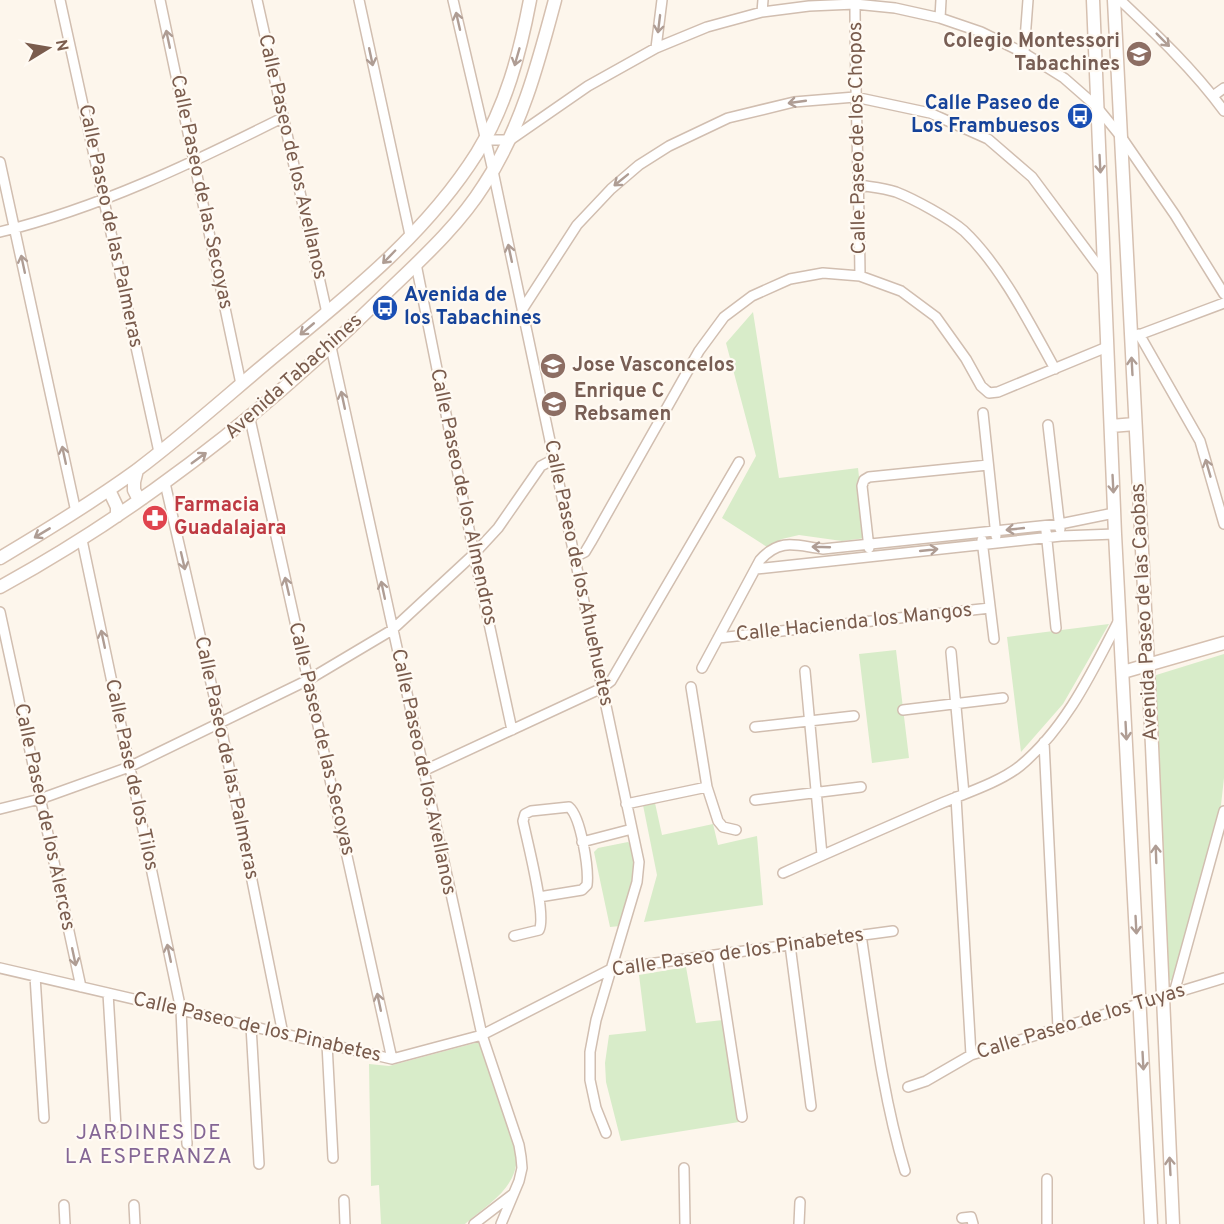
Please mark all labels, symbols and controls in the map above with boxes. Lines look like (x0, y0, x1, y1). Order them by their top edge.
one-way arrow (452, 12, 463, 31)
one-way arrow (653, 14, 664, 33)
north arrow (18, 18, 78, 78)
street label: Calle Paseo de los Chopos (843, 21, 873, 255)
one-way arrow (162, 29, 174, 48)
place label: Colegio Montessori Tabachines (943, 29, 1120, 78)
street label: Calle Paseo de los Avellanos (251, 32, 333, 282)
one-way arrow (1155, 33, 1170, 48)
text: N (50, 38, 72, 53)
school or university icon: Colegio Montessori Tabachines (1124, 39, 1154, 69)
one-way arrow (366, 47, 377, 66)
one-way arrow (511, 47, 522, 66)
street label: Calle Paseo de las Secoyas (163, 72, 239, 312)
place label: Calle Paseo de Los Frambuesos (911, 91, 1060, 140)
one-way arrow (787, 97, 807, 108)
bus stop icon: Calle Paseo de Los Frambuesos (1065, 101, 1095, 131)
street label: Calle Paseo de las Palmeras (71, 102, 149, 350)
one-way arrow (1094, 153, 1105, 173)
one-way arrow (614, 173, 629, 187)
one-way arrow (504, 244, 515, 263)
one-way arrow (382, 249, 396, 264)
one-way arrow (17, 255, 28, 275)
place label: Avenida de los Tabachines (404, 283, 542, 332)
bus stop icon: Avenida de los Tabachines (370, 293, 400, 323)
street label: Avenida Tabachines (220, 308, 368, 446)
one-way arrow (299, 323, 315, 336)
school or university icon: Jose Vasconcelos (538, 351, 568, 381)
place label: Jose Vasconcelos (572, 353, 735, 379)
one-way arrow (1126, 356, 1137, 376)
street label: Calle Paseo de los Almendros (423, 366, 503, 628)
place label: Enrique C Rebsamen (574, 379, 671, 428)
school or university icon: Enrique C Rebsamen (539, 389, 569, 419)
one-way arrow (336, 390, 348, 409)
street label: Calle Paseo de los Ahuehuetes (537, 438, 619, 708)
one-way arrow (58, 446, 69, 465)
one-way arrow (191, 452, 207, 465)
one-way arrow (1202, 459, 1213, 478)
one-way arrow (1108, 474, 1119, 494)
street label: Avenida Paseo de las Caobas (1125, 482, 1165, 742)
place label: Farmacia Guadalajara (174, 493, 287, 542)
pharmacy icon: Farmacia Guadalajara (140, 503, 170, 533)
one-way arrow (1006, 524, 1026, 535)
one-way arrow (34, 527, 51, 539)
one-way arrow (812, 542, 832, 553)
one-way arrow (918, 544, 938, 555)
one-way arrow (178, 551, 190, 570)
one-way arrow (281, 577, 293, 596)
one-way arrow (377, 581, 389, 600)
street label: Calle Hacienda los Mangos (735, 598, 973, 648)
street label: Calle Paseo de las Secoyas (281, 620, 361, 858)
one-way arrow (97, 629, 108, 649)
street label: Calle Paseo de las Palmeras (187, 634, 265, 882)
street label: Calle Paseo de los Avellanos (384, 646, 462, 898)
street label: Calle Pase de los Tilos (98, 677, 164, 873)
street label: Calle Paseo de los Alerces (7, 701, 81, 933)
one-way arrow (1120, 720, 1131, 740)
one-way arrow (1151, 844, 1162, 864)
one-way arrow (1131, 915, 1142, 935)
street label: Calle Paseo de los Pinabetes (610, 922, 866, 984)
one-way arrow (163, 944, 174, 963)
one-way arrow (69, 947, 81, 966)
street label: Calle Paseo de los Tuyas (973, 978, 1189, 1066)
street label: Calle Paseo de los Pinabetes (130, 987, 384, 1069)
one-way arrow (373, 993, 385, 1012)
one-way arrow (1138, 1051, 1149, 1071)
district label: JARDINES DE LA ESPERANZA (65, 1120, 233, 1171)
one-way arrow (1164, 1156, 1175, 1176)

